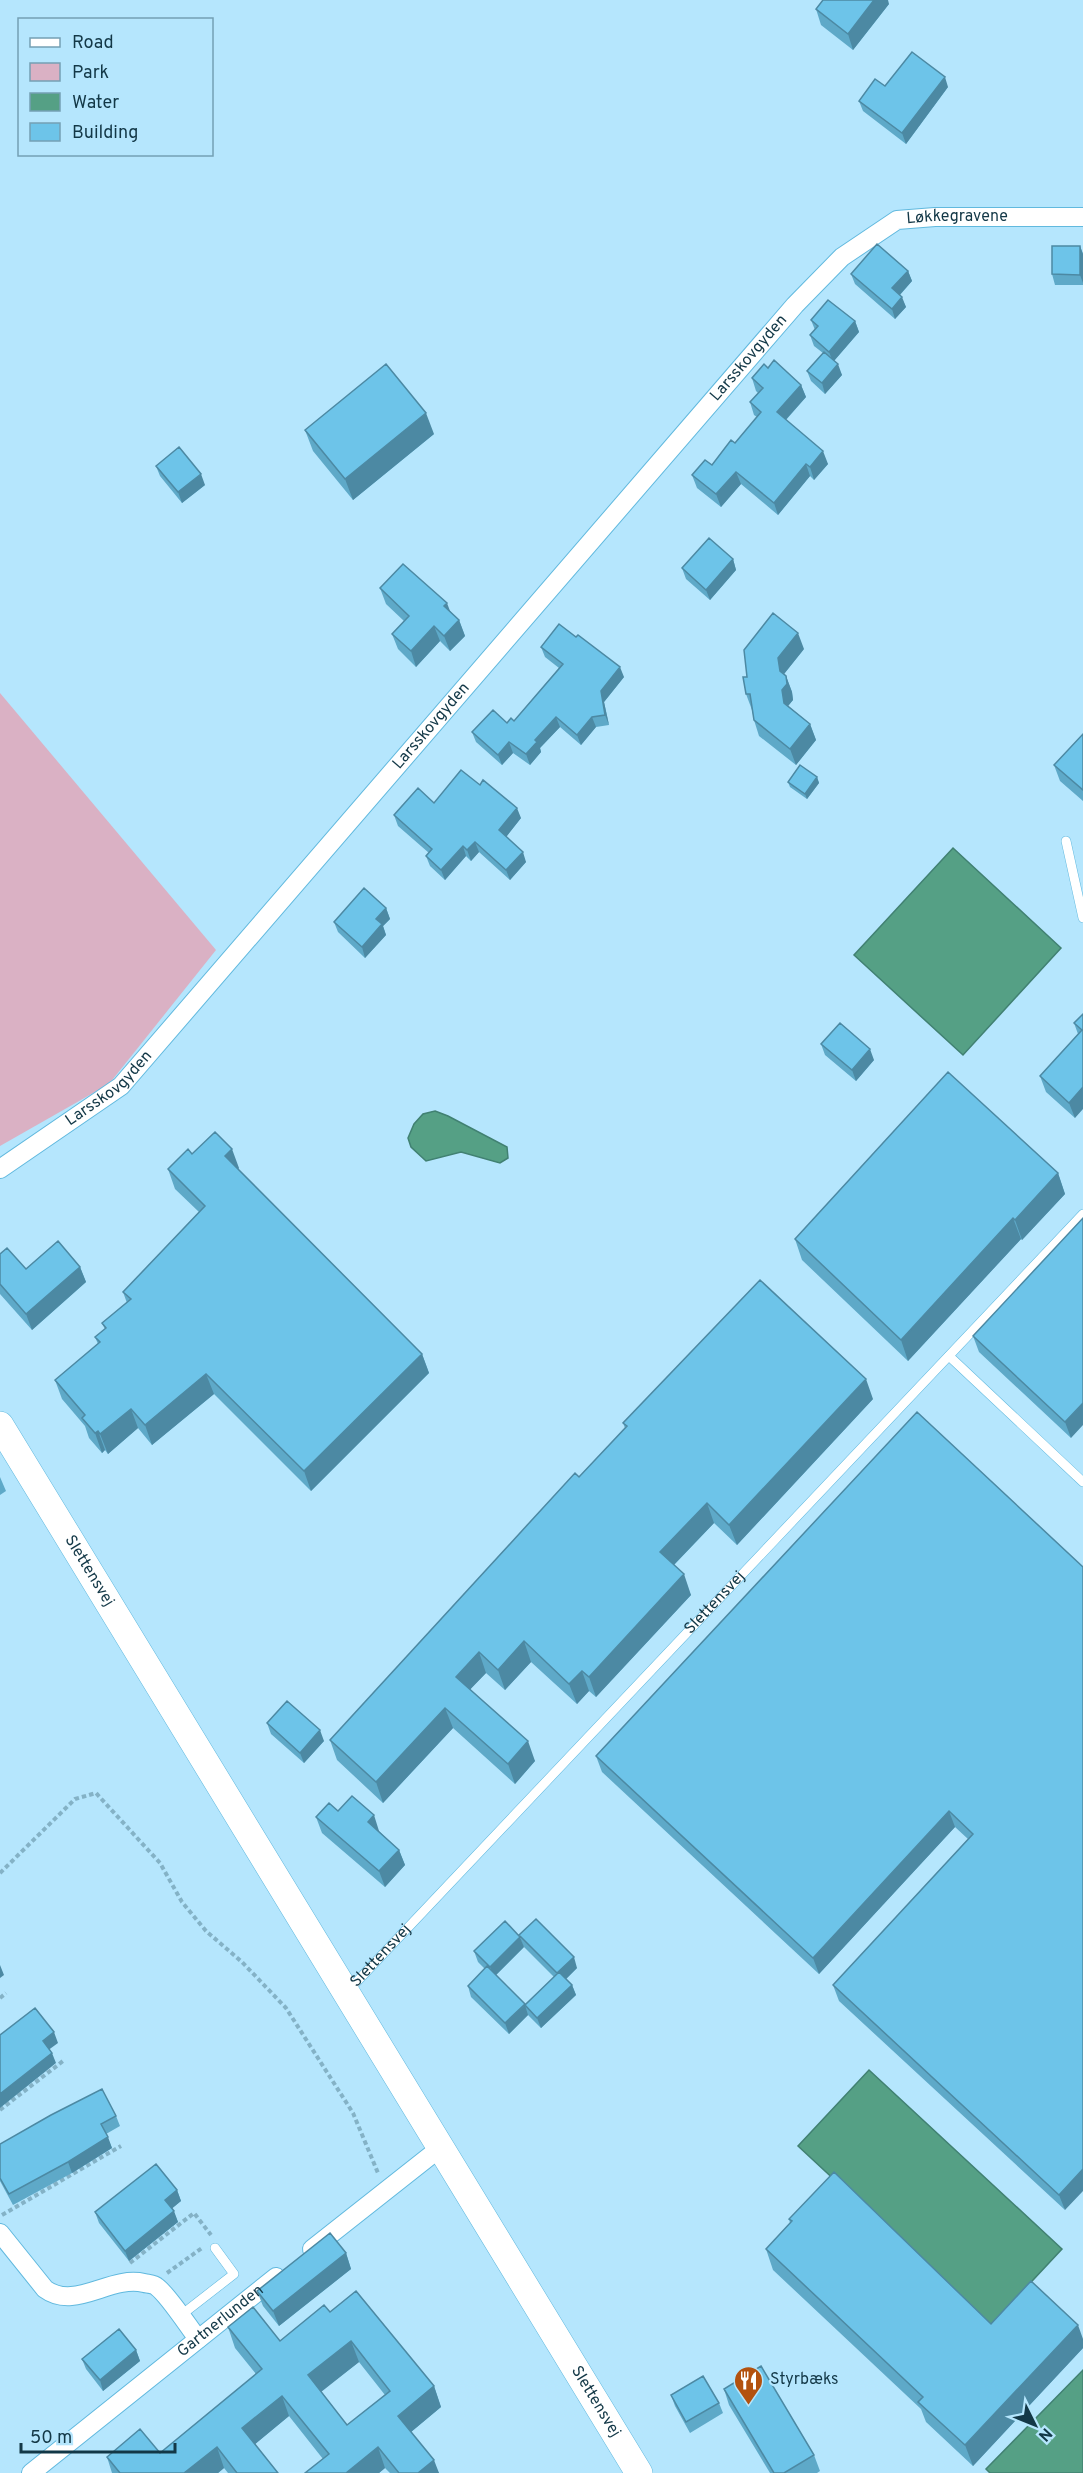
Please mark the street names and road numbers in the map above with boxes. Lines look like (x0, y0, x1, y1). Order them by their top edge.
street label: Løkkegravene (906, 207, 1008, 229)
street label: Larsskovgyden (706, 311, 792, 406)
street label: Larsskovgyden (389, 679, 474, 774)
street label: Larsskovgyden (62, 1047, 157, 1131)
street label: Slettensvej (60, 1532, 118, 1610)
street label: Slettensvej (680, 1567, 750, 1639)
street label: Slettensvej (346, 1920, 416, 1992)
street label: Gartnerlunden (173, 2281, 268, 2362)
street label: Slettensvej (566, 2362, 625, 2441)

